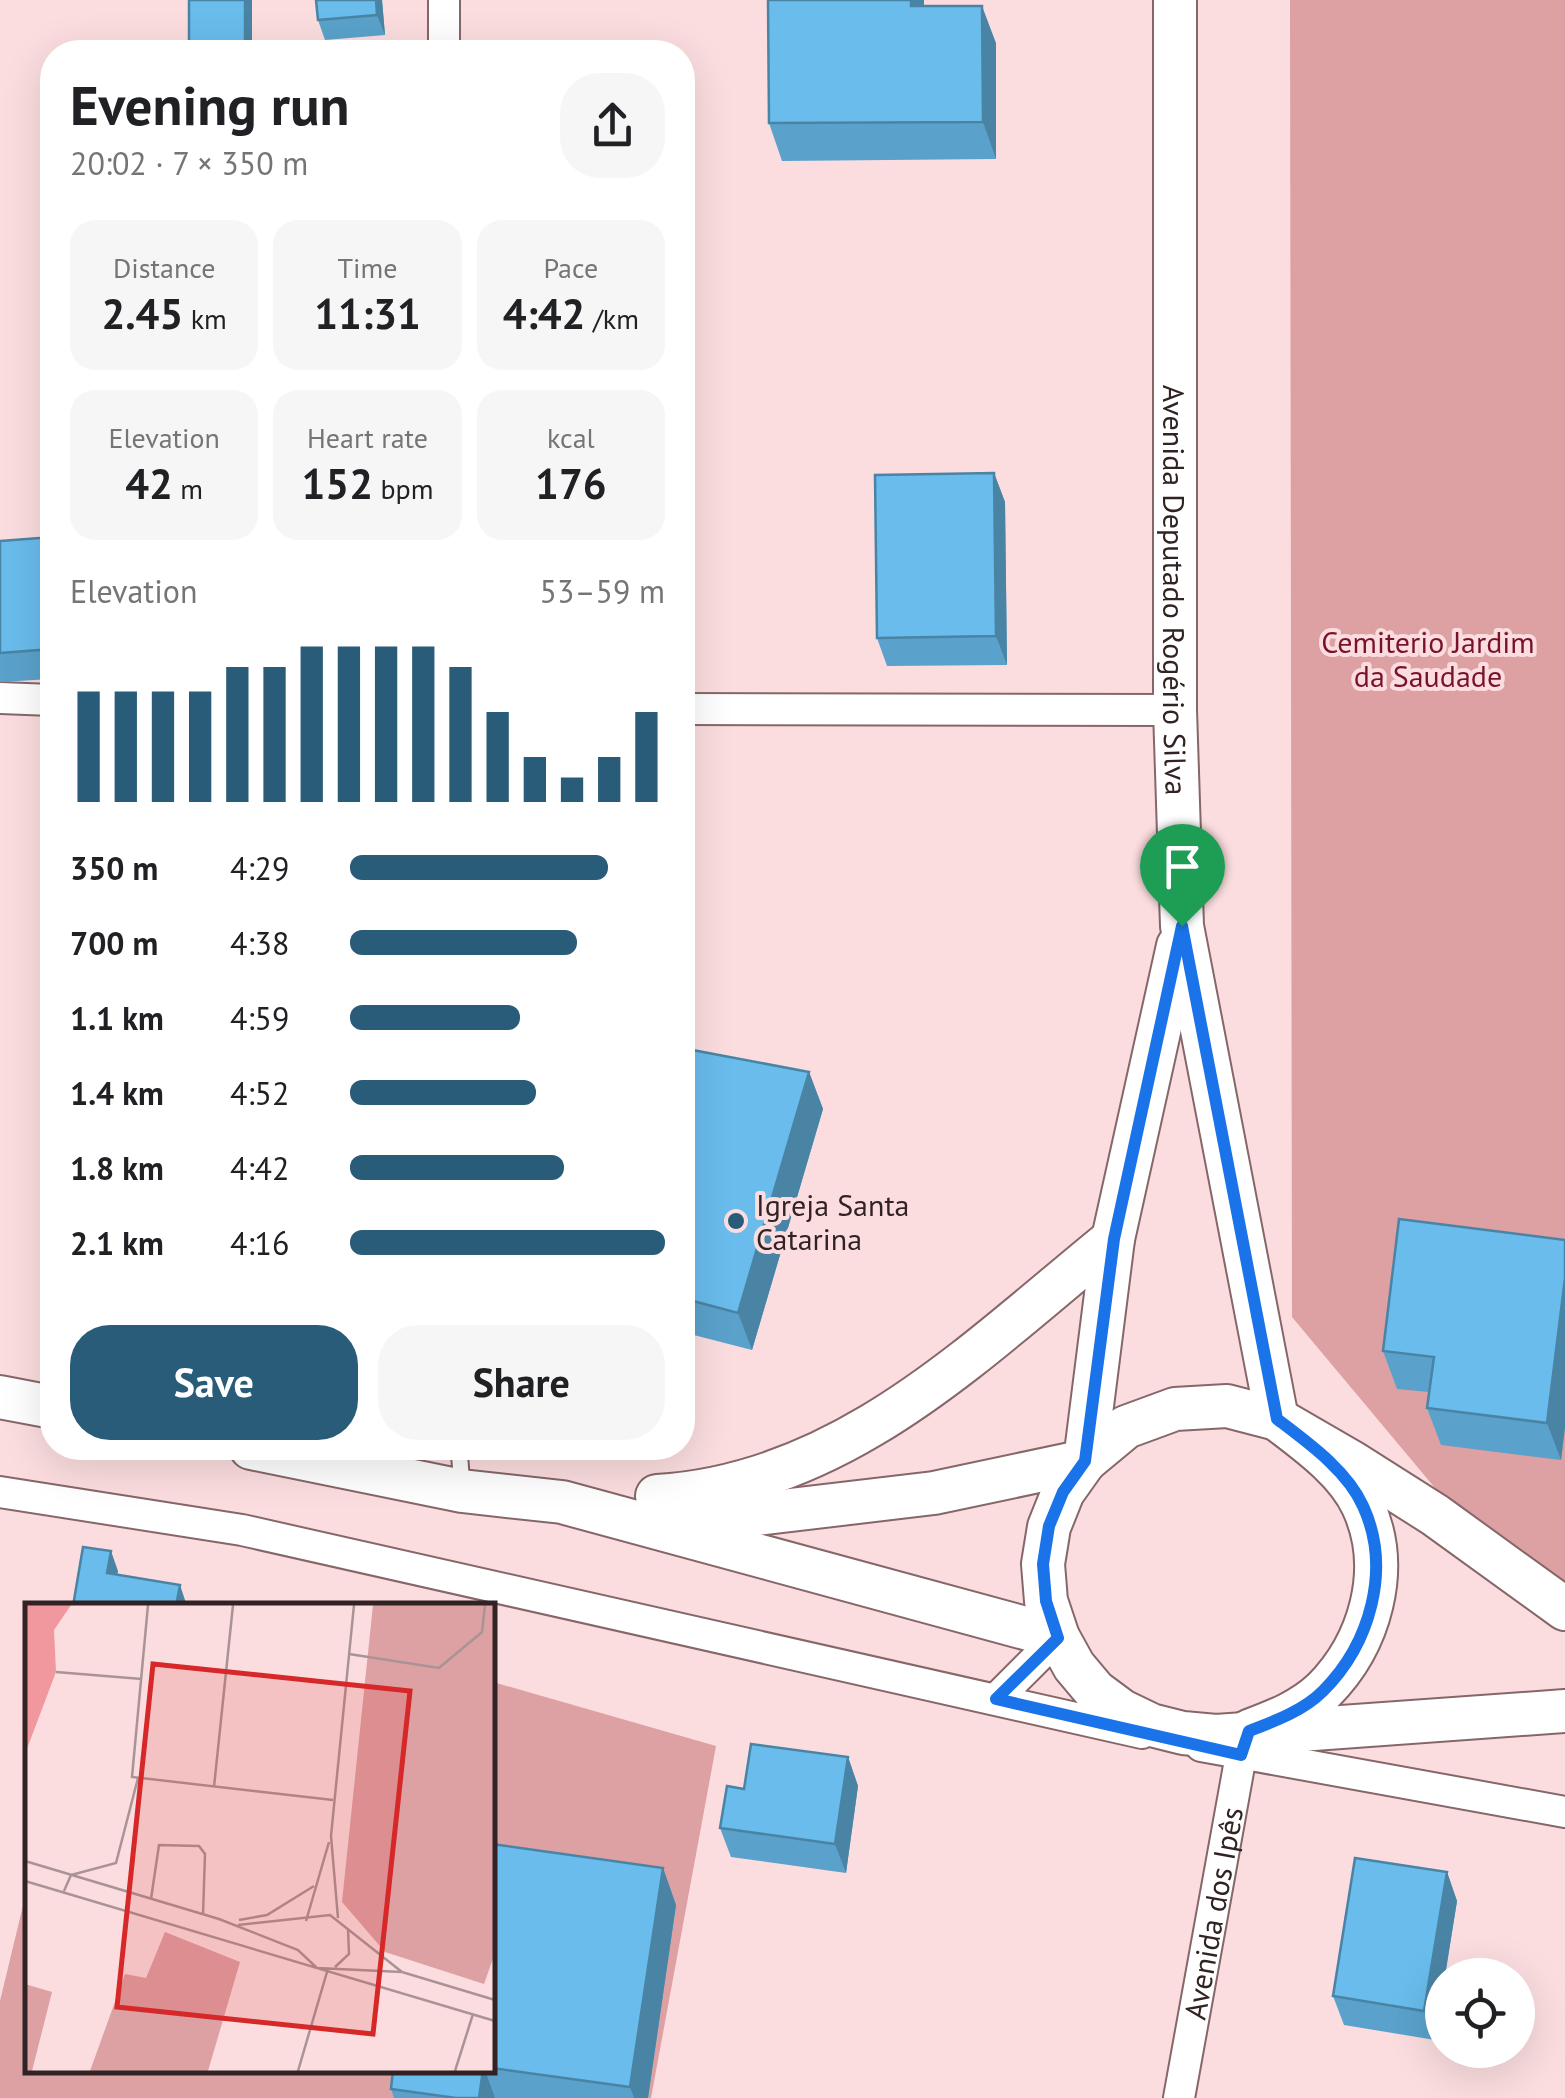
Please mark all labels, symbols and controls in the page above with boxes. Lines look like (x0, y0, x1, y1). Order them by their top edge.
text: Evening run (70, 69, 350, 140)
button: share (560, 73, 665, 178)
text: 20:02 · 7 × 350 m (70, 142, 308, 184)
text: Distance (113, 249, 215, 286)
text: Time (337, 249, 398, 286)
text: Pace (543, 249, 598, 286)
text: 2.45 (101, 286, 183, 341)
text: 11:31 (314, 286, 421, 341)
text: 4:42 (503, 286, 585, 341)
text: km (183, 300, 227, 337)
text: /km (585, 300, 639, 337)
street label: Avenida Deputado Rogério Silva (1155, 385, 1197, 796)
text: Elevation (108, 419, 220, 456)
text: Heart rate (307, 419, 428, 456)
text: kcal (547, 419, 595, 456)
text: 42 (125, 456, 173, 511)
text: 152 (302, 456, 373, 511)
text: 176 (535, 456, 607, 511)
text: m (173, 470, 203, 507)
text: bpm (373, 470, 433, 507)
text: Elevation (70, 570, 197, 612)
text: 53–59 m (540, 570, 665, 612)
park label: Cemiterio Jardim da Saudade (1321, 622, 1535, 695)
pin (1140, 824, 1225, 927)
icon: arrive (1155, 839, 1210, 894)
text: 350 m (70, 847, 158, 889)
text: 4:29 (230, 847, 289, 889)
text: 700 m (70, 922, 158, 964)
text: 4:38 (230, 922, 289, 964)
text: 1.1 km (70, 997, 164, 1039)
text: 4:59 (230, 997, 289, 1039)
text: 1.4 km (70, 1072, 164, 1114)
text: 4:52 (230, 1072, 289, 1114)
text: 1.8 km (70, 1147, 164, 1189)
text: 4:42 (230, 1147, 289, 1189)
place label: Igreja Santa Catarina (756, 1185, 909, 1258)
marker: Igreja Santa Catarina (725, 1210, 747, 1232)
text: 2.1 km (70, 1222, 164, 1264)
text: 4:16 (230, 1222, 289, 1264)
button: Save (70, 1325, 358, 1440)
button: Share (378, 1325, 665, 1440)
inset map (25, 1603, 495, 2073)
street label: Avenida dos Ipês (1174, 1804, 1251, 2022)
map controls (1425, 1958, 1535, 2068)
button: locate (1425, 1958, 1535, 2068)

